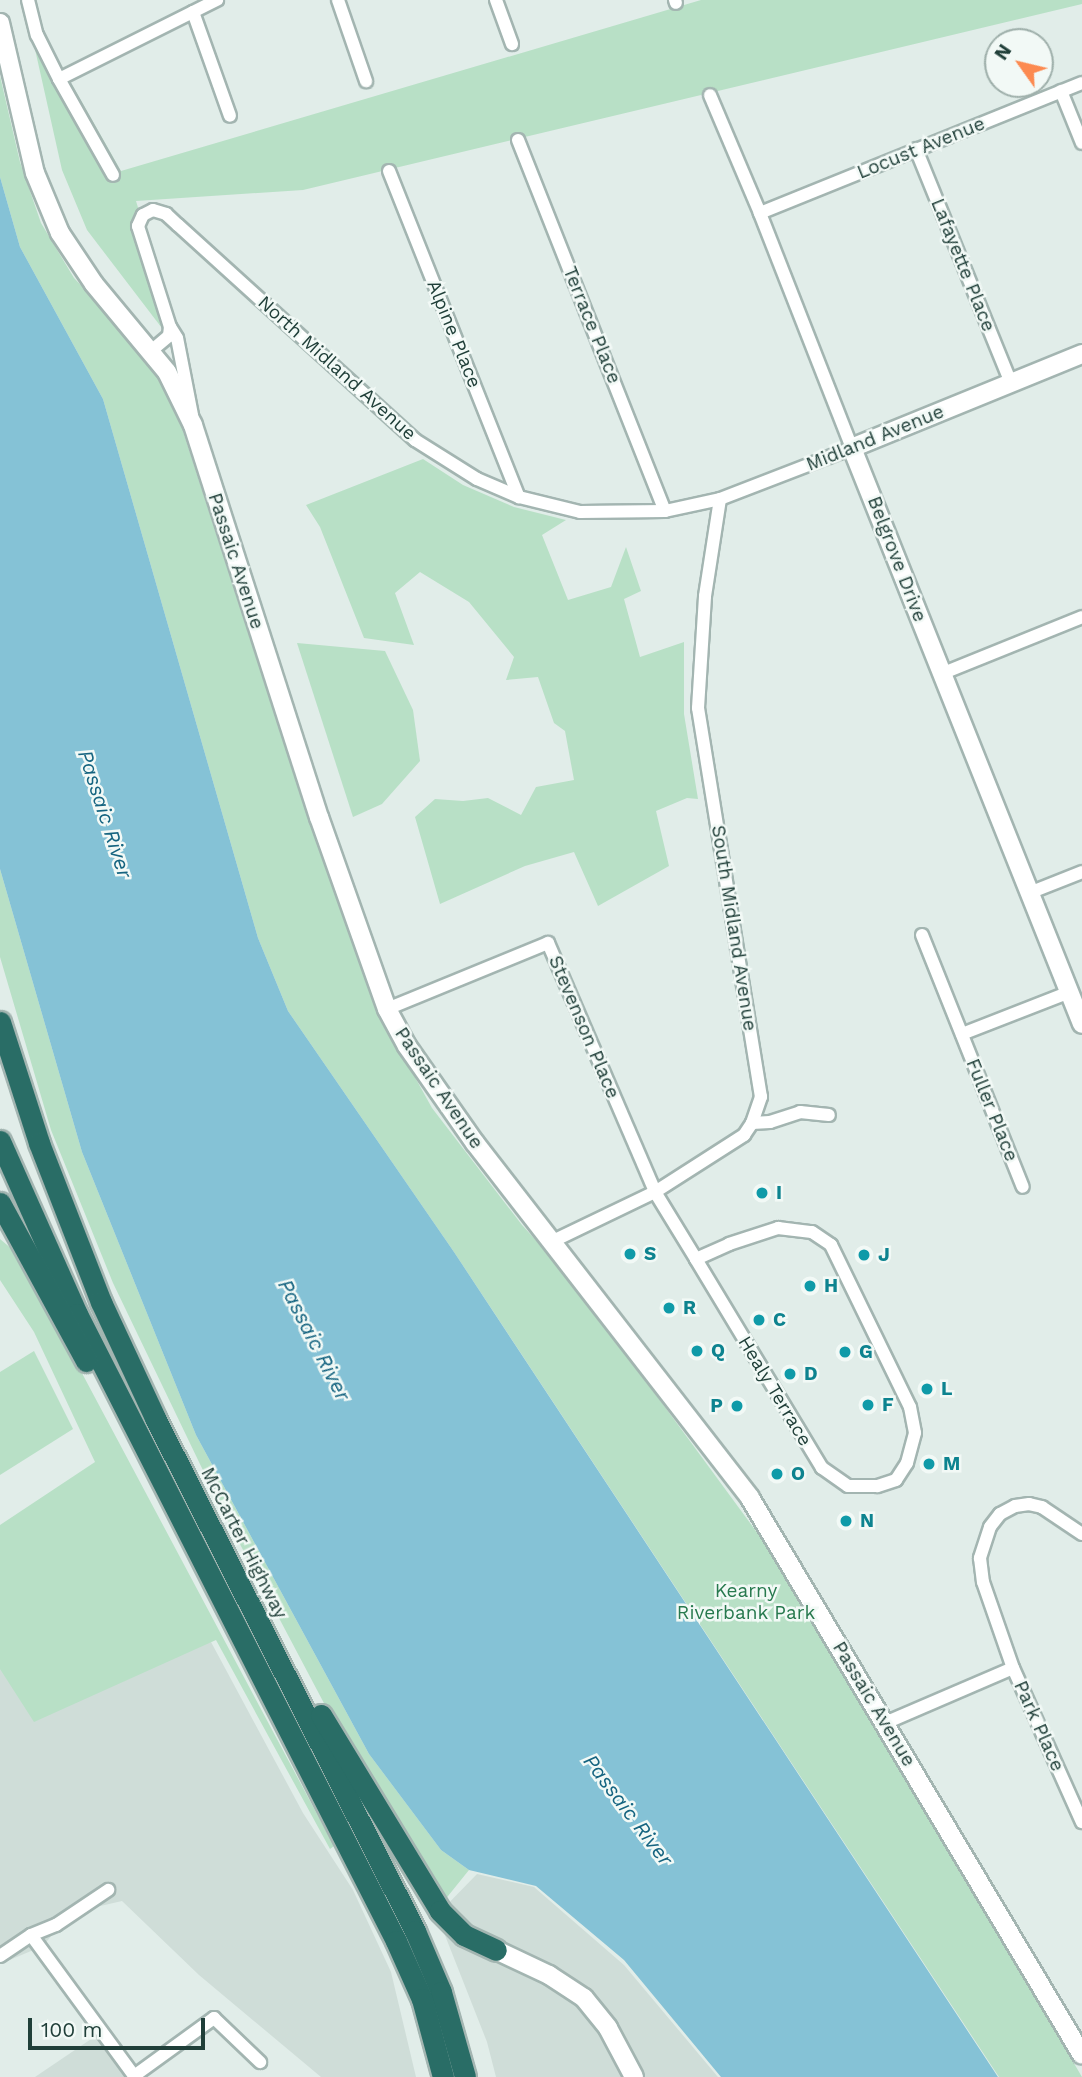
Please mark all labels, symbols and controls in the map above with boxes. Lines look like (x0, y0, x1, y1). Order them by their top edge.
north arrow (984, 28, 1054, 98)
text: N (989, 40, 1016, 64)
street label: Locust Avenue (853, 112, 989, 184)
street label: Lafayette Place (926, 195, 1000, 335)
street label: Terrace Place (558, 263, 626, 387)
street label: Alpine Place (422, 277, 486, 391)
street label: North Midland Avenue (253, 291, 421, 445)
street label: Midland Avenue (803, 400, 947, 476)
street label: Passaic Avenue (203, 490, 269, 632)
street label: Belgrove Drive (863, 493, 931, 625)
water label: Passaic River (72, 747, 138, 881)
street label: South Midland Avenue (706, 823, 762, 1033)
street label: Stevenson Place (544, 952, 624, 1102)
street label: Passaic Avenue (390, 1023, 488, 1153)
street label: Fuller Place (961, 1055, 1023, 1165)
place label: I (776, 1182, 782, 1204)
marker: I (754, 1185, 770, 1201)
place label: S (644, 1243, 656, 1265)
place label: J (878, 1244, 890, 1266)
marker: S (622, 1246, 638, 1262)
marker: J (856, 1247, 872, 1263)
water label: Passaic River (273, 1275, 355, 1405)
place label: H (824, 1275, 838, 1297)
marker: H (802, 1278, 818, 1294)
place label: R (683, 1297, 696, 1319)
marker: R (661, 1300, 677, 1316)
place label: C (773, 1309, 786, 1331)
marker: C (751, 1312, 767, 1328)
street label: Healy Terrace (733, 1332, 817, 1450)
place label: Q (711, 1340, 725, 1362)
place label: G (859, 1341, 873, 1363)
marker: Q (689, 1343, 705, 1359)
marker: G (837, 1344, 853, 1360)
place label: D (804, 1363, 818, 1385)
marker: D (782, 1366, 798, 1382)
place label: L (941, 1378, 952, 1400)
marker: L (919, 1381, 935, 1397)
place label: F (882, 1394, 894, 1416)
place label: P (710, 1395, 723, 1417)
marker: F (860, 1397, 876, 1413)
marker: P (729, 1398, 745, 1414)
place label: M (943, 1453, 960, 1475)
marker: M (921, 1456, 937, 1472)
street label: McCarter Highway (196, 1463, 292, 1623)
place label: O (791, 1463, 805, 1485)
marker: O (769, 1466, 785, 1482)
place label: N (860, 1510, 874, 1532)
marker: N (838, 1513, 854, 1529)
park label: Kearny Riverbank Park (677, 1580, 815, 1624)
street label: Passaic Avenue (828, 1637, 920, 1771)
street label: Park Place (1009, 1677, 1069, 1775)
water label: Passaic River (578, 1749, 678, 1871)
scale bar (32, 2004, 208, 2048)
text: 100 m (41, 2017, 103, 2042)

